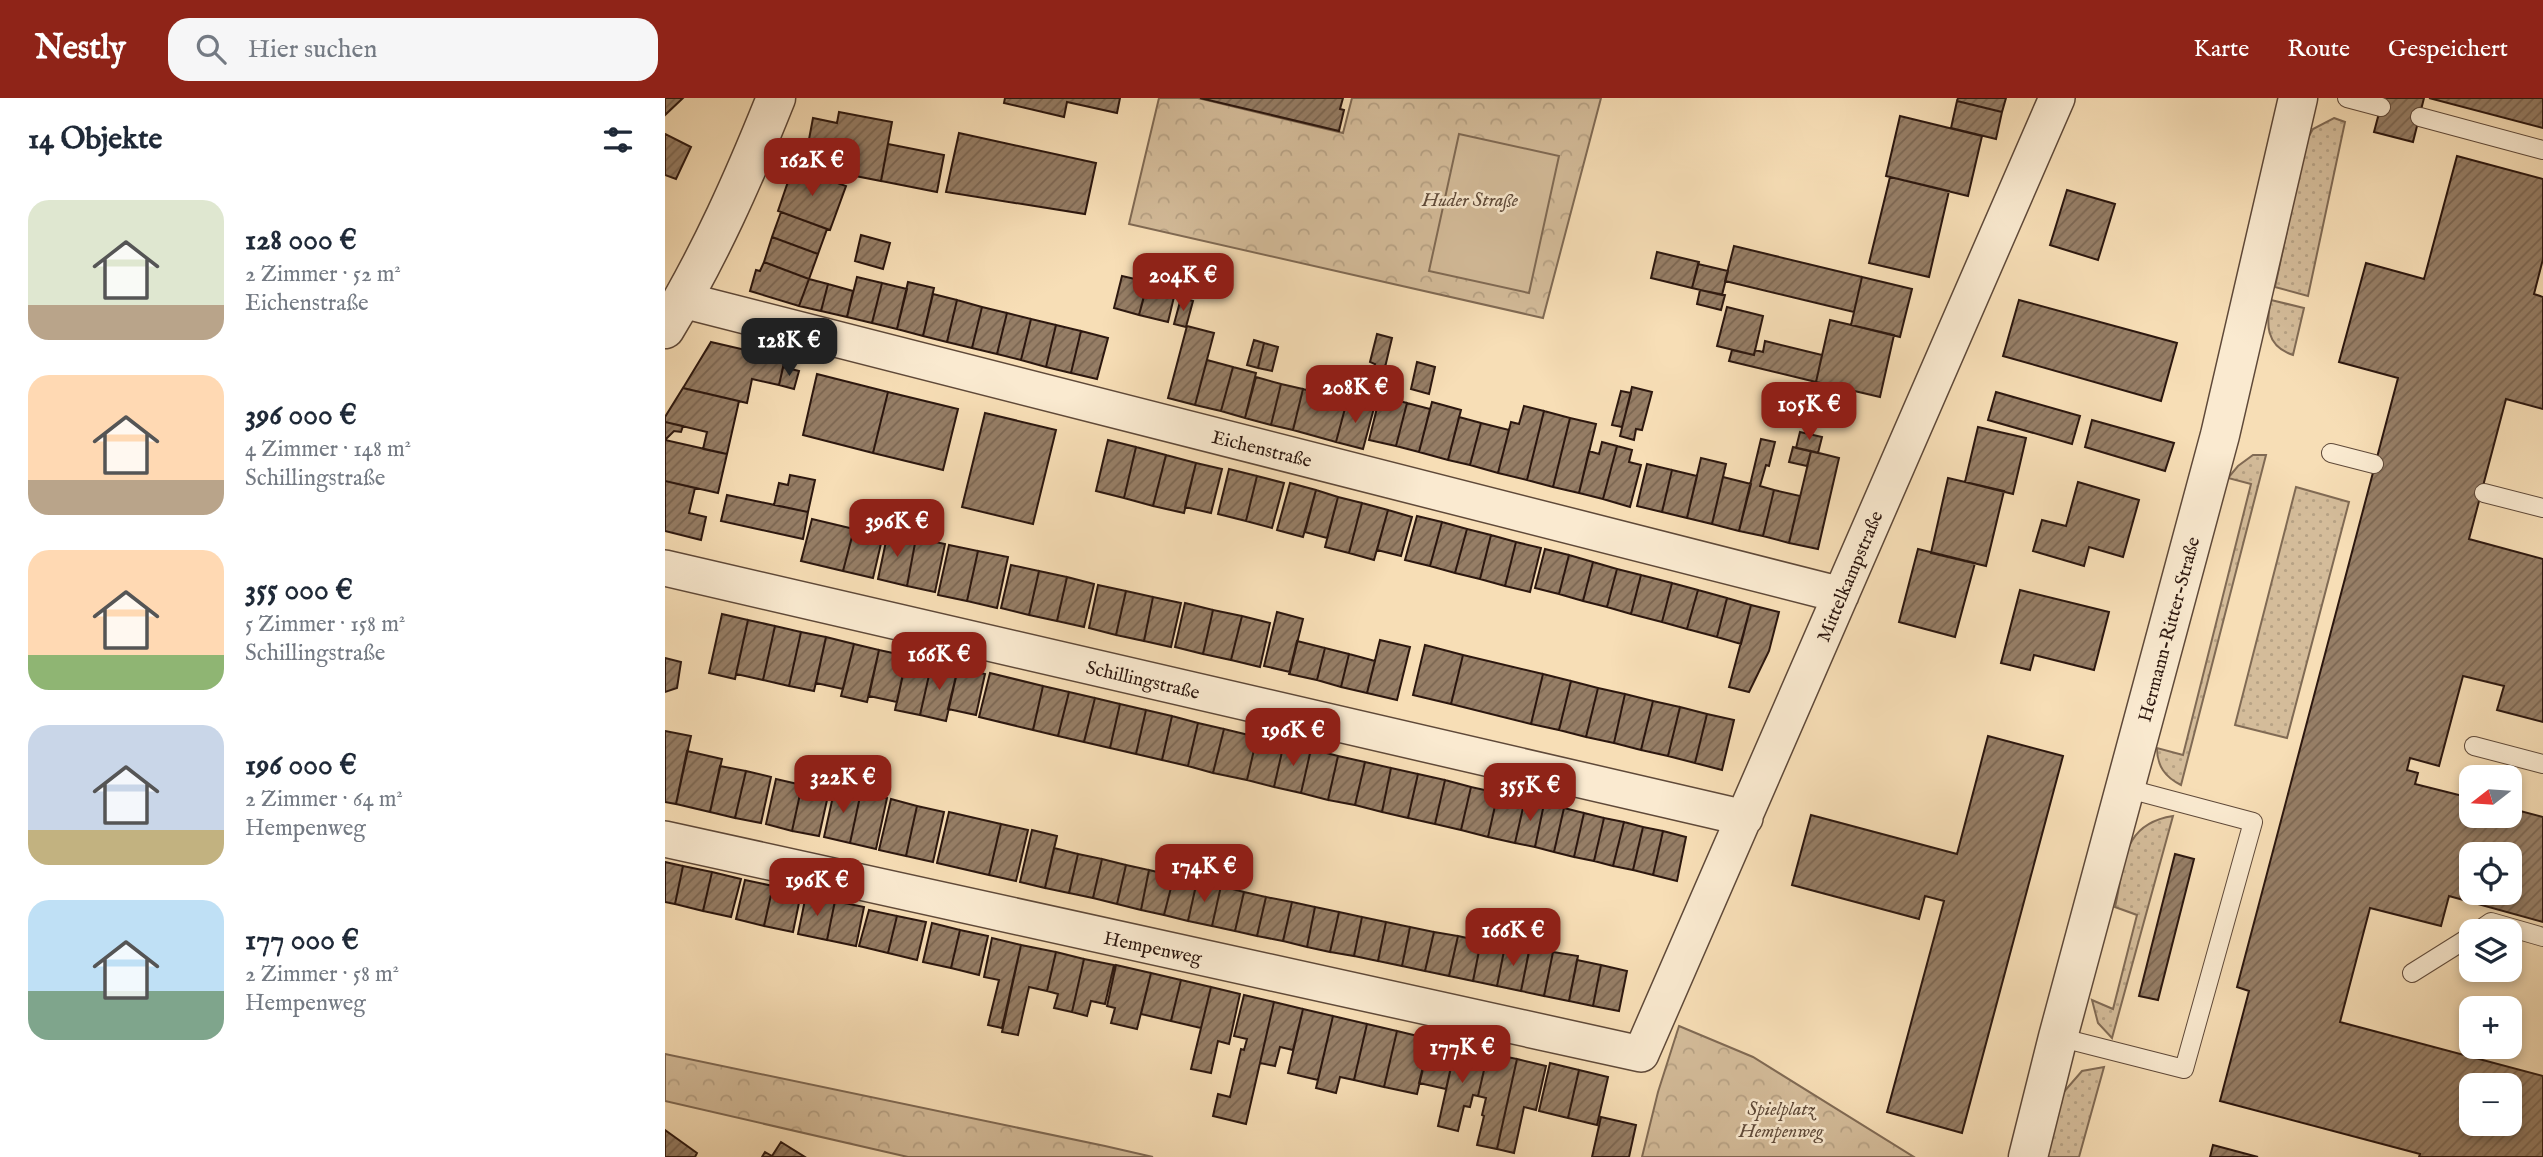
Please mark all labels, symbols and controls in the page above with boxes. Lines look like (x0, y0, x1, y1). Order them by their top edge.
search box (168, 18, 658, 81)
text: Nestly (35, 28, 126, 70)
icon: search (192, 30, 230, 68)
text: Hier suchen (248, 33, 377, 66)
text: Karte (2194, 34, 2249, 65)
text: Route (2287, 34, 2350, 65)
text: Gespeichert (2388, 34, 2508, 65)
text: 14 Objekte (28, 121, 162, 159)
icon: filters (599, 121, 637, 159)
pin: 162K € (755, 139, 869, 198)
text: 162K € (780, 146, 844, 175)
park label: Huder Straße (1421, 189, 1519, 213)
text: 128 000 € (245, 222, 357, 260)
icon: home (84, 228, 168, 312)
pin: 204K € (1126, 254, 1240, 313)
text: 2 Zimmer · 52 m² (245, 260, 401, 289)
text: 204K € (1149, 261, 1217, 290)
text: Eichenstraße (245, 289, 369, 318)
pin: 128K € (732, 318, 846, 378)
text: 128K € (757, 326, 821, 355)
pin: 208K € (1298, 366, 1412, 425)
text: 208K € (1322, 373, 1388, 402)
pin: 105K € (1752, 382, 1866, 442)
text: 105K € (1777, 390, 1841, 419)
text: 396 000 € (245, 397, 357, 435)
icon: home (84, 403, 168, 487)
street label: Eichenstraße (1209, 426, 1314, 474)
text: 4 Zimmer · 148 m² (245, 435, 411, 464)
text: Schillingstraße (245, 464, 385, 493)
pin: 396K € (840, 500, 954, 559)
text: 396K € (865, 507, 929, 536)
street label: Mittelkampstraße (1812, 507, 1889, 646)
street label: Hermann-Ritter-Straße (2134, 534, 2206, 725)
text: 355 000 € (245, 572, 353, 610)
icon: home (84, 578, 168, 662)
text: 5 Zimmer · 158 m² (245, 610, 405, 639)
pin: 166K € (882, 632, 996, 692)
text: Schillingstraße (245, 639, 385, 668)
text: 166K € (907, 640, 971, 669)
street label: Schillingstraße (1083, 656, 1202, 706)
pin: 196K € (1236, 708, 1350, 768)
text: 196K € (1261, 716, 1325, 745)
text: 196 000 € (245, 747, 357, 785)
icon: home (84, 753, 168, 837)
pin: 322K € (786, 756, 900, 815)
text: 322K € (810, 763, 876, 792)
pin: 355K € (1473, 764, 1587, 823)
north arrow (2459, 765, 2522, 828)
map controls (2459, 765, 2522, 1136)
text: 355K € (1500, 771, 1560, 800)
text: 2 Zimmer · 64 m² (245, 785, 403, 814)
text: Hempenweg (245, 814, 366, 843)
button: locate (2459, 842, 2522, 905)
pin: 174K € (1147, 844, 1261, 904)
text: 174K € (1171, 852, 1237, 881)
pin: 196K € (760, 858, 874, 918)
text: 196K € (785, 866, 849, 895)
pin: 166K € (1456, 908, 1570, 968)
text: 166K € (1481, 916, 1545, 945)
button: layers (2459, 919, 2522, 982)
text: 177 000 € (245, 922, 359, 960)
street label: Hempenweg (1101, 927, 1205, 971)
icon: home (84, 928, 168, 1012)
text: 2 Zimmer · 58 m² (245, 960, 399, 989)
text: Hempenweg (245, 989, 366, 1018)
button: + (2459, 996, 2522, 1059)
pin: 177K € (1405, 1026, 1519, 1085)
text: 177K € (1429, 1033, 1495, 1062)
button: − (2459, 1073, 2522, 1136)
park label: Spielplatz Hempenweg (1738, 1098, 1824, 1144)

